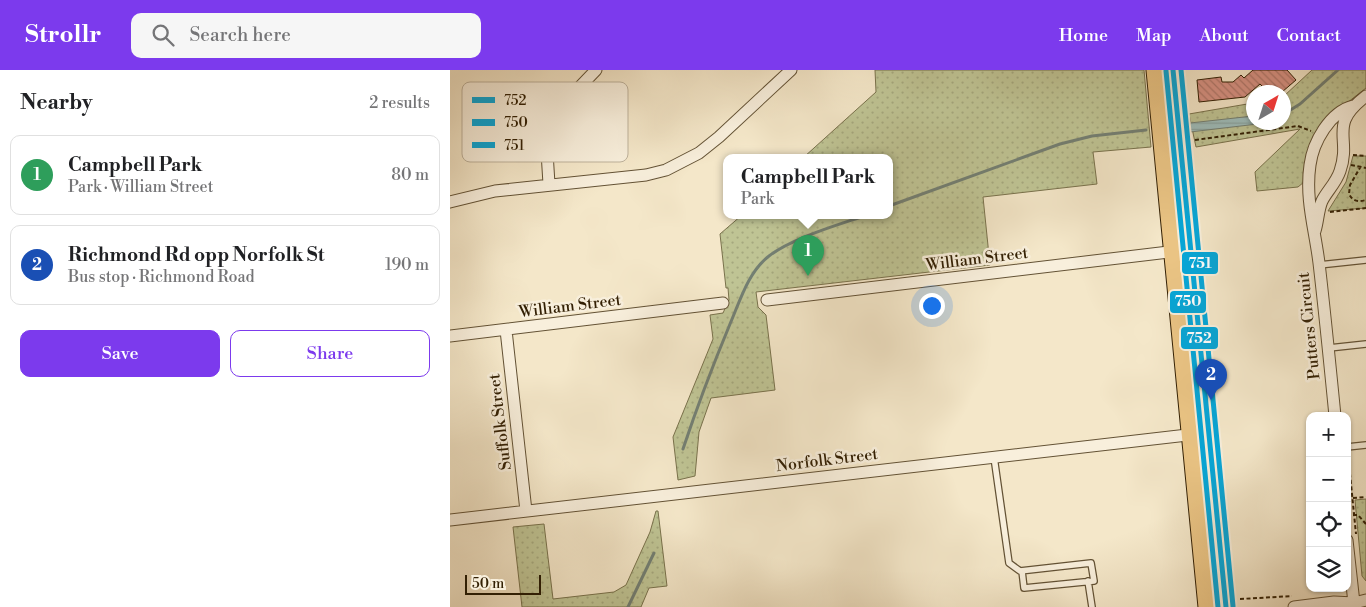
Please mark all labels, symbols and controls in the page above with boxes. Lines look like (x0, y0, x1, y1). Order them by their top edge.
search box (131, 13, 481, 58)
text: Strollr (25, 20, 101, 50)
icon: search (149, 21, 177, 49)
text: Search here (189, 23, 291, 47)
text: Home (1059, 24, 1108, 47)
text: Map (1136, 24, 1172, 47)
text: About (1200, 24, 1249, 47)
text: Contact (1277, 24, 1341, 47)
legend (462, 82, 628, 162)
north arrow (1246, 85, 1291, 130)
text: Nearby (20, 90, 93, 116)
text: 752 (504, 92, 526, 110)
text: 2 results (369, 93, 430, 113)
text: 750 (504, 114, 528, 132)
text: 751 (504, 137, 525, 155)
text: Campbell Park (68, 153, 202, 177)
popup (723, 154, 893, 219)
text: 1 (33, 165, 41, 185)
text: 80 m (391, 165, 429, 185)
text: Campbell Park (741, 165, 875, 189)
text: Park · William Street (68, 177, 213, 197)
text: Park (741, 189, 774, 209)
pin: 1 (792, 235, 824, 276)
text: Richmond Rd opp Norfolk St (68, 243, 324, 267)
street label: William Street (924, 243, 1030, 275)
line badge: 751 (1181, 251, 1219, 275)
text: 2 (32, 255, 42, 275)
text: 190 m (385, 255, 429, 275)
text: 751 (1188, 255, 1212, 273)
text: Bus stop · Richmond Road (68, 267, 255, 287)
street label: Putters Circuit (1293, 271, 1325, 381)
street label: William Street (517, 290, 623, 322)
line badge: 750 (1169, 290, 1207, 314)
your location (919, 293, 945, 319)
text: 750 (1175, 293, 1201, 311)
line badge: 752 (1180, 326, 1219, 350)
button: Save (20, 330, 220, 377)
button: Share (230, 330, 430, 377)
text: 752 (1186, 330, 1212, 348)
pin: 2 (1195, 359, 1227, 400)
street label: Suffolk Street (484, 372, 516, 471)
map controls (1306, 412, 1351, 592)
button: + (1306, 412, 1351, 457)
street label: Norfolk Street (775, 444, 879, 476)
button: − (1306, 457, 1351, 502)
button: locate (1306, 502, 1351, 547)
button: layers (1306, 547, 1351, 592)
scale bar (465, 572, 541, 595)
text: 50 m (472, 575, 504, 593)

